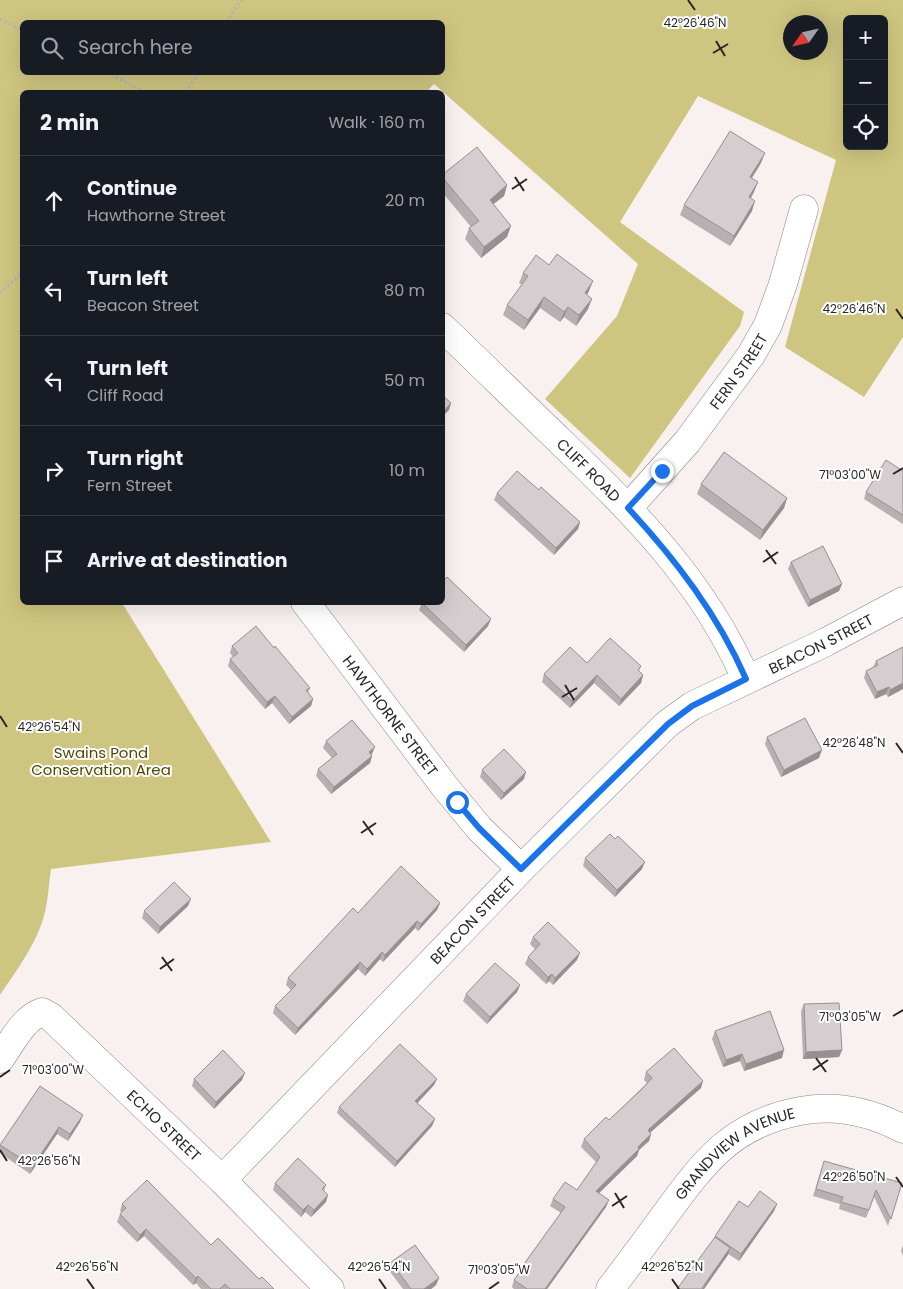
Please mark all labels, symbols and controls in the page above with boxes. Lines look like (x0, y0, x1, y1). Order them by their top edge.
text: 42°26'46"N (664, 14, 726, 31)
north arrow (783, 15, 828, 60)
map controls (843, 15, 888, 150)
button: + (843, 15, 888, 60)
search box (20, 20, 445, 75)
icon: search (38, 34, 66, 62)
text: Search here (78, 34, 192, 61)
button: − (843, 60, 888, 105)
button: locate (843, 105, 888, 150)
text: 2 min (40, 108, 99, 137)
text: Walk · 160 m (328, 111, 425, 134)
text: Continue (87, 175, 177, 202)
icon: ahead (40, 187, 68, 215)
text: 20 m (385, 189, 425, 212)
text: Hawthorne Street (87, 204, 226, 227)
text: Turn left (87, 265, 168, 292)
icon: left (40, 277, 68, 305)
text: 80 m (384, 279, 425, 302)
text: Beacon Street (87, 294, 199, 317)
text: 42°26'46"N (823, 300, 885, 317)
street label: FERN STREET (704, 329, 772, 413)
text: Turn left (87, 355, 168, 382)
icon: left (40, 367, 68, 395)
text: 50 m (384, 369, 425, 392)
text: Cliff Road (87, 384, 164, 407)
street label: CLIFF ROAD (552, 433, 626, 506)
text: Turn right (87, 445, 183, 472)
icon: right (40, 457, 68, 485)
text: 10 m (389, 459, 425, 482)
route end (651, 460, 674, 483)
text: 71°03'00"W (819, 466, 881, 483)
text: Fern Street (87, 474, 172, 497)
icon: arrive (40, 547, 68, 575)
text: Arrive at destination (87, 547, 288, 574)
street label: BEACON STREET (765, 608, 877, 679)
street label: HAWTHORNE STREET (338, 651, 443, 780)
text: 42°26'54"N (18, 718, 80, 735)
text: 42°26'48"N (823, 734, 885, 751)
park label: Swains Pond Conservation Area (31, 742, 171, 780)
route start (446, 791, 469, 814)
street label: BEACON STREET (425, 871, 519, 968)
text: 71°03'05"W (819, 1008, 881, 1025)
text: 71°03'00"W (22, 1061, 84, 1078)
street label: ECHO STREET (123, 1085, 206, 1165)
street label: GRANDVIEW AVENUE (669, 1102, 797, 1204)
text: 42°26'56"N (18, 1152, 80, 1169)
text: 42°26'50"N (823, 1168, 885, 1185)
text: 42°26'56"N (56, 1258, 118, 1275)
text: 42°26'54"N (348, 1258, 410, 1275)
text: 42°26'52"N (641, 1258, 703, 1275)
text: 71°03'05"W (468, 1261, 530, 1278)

